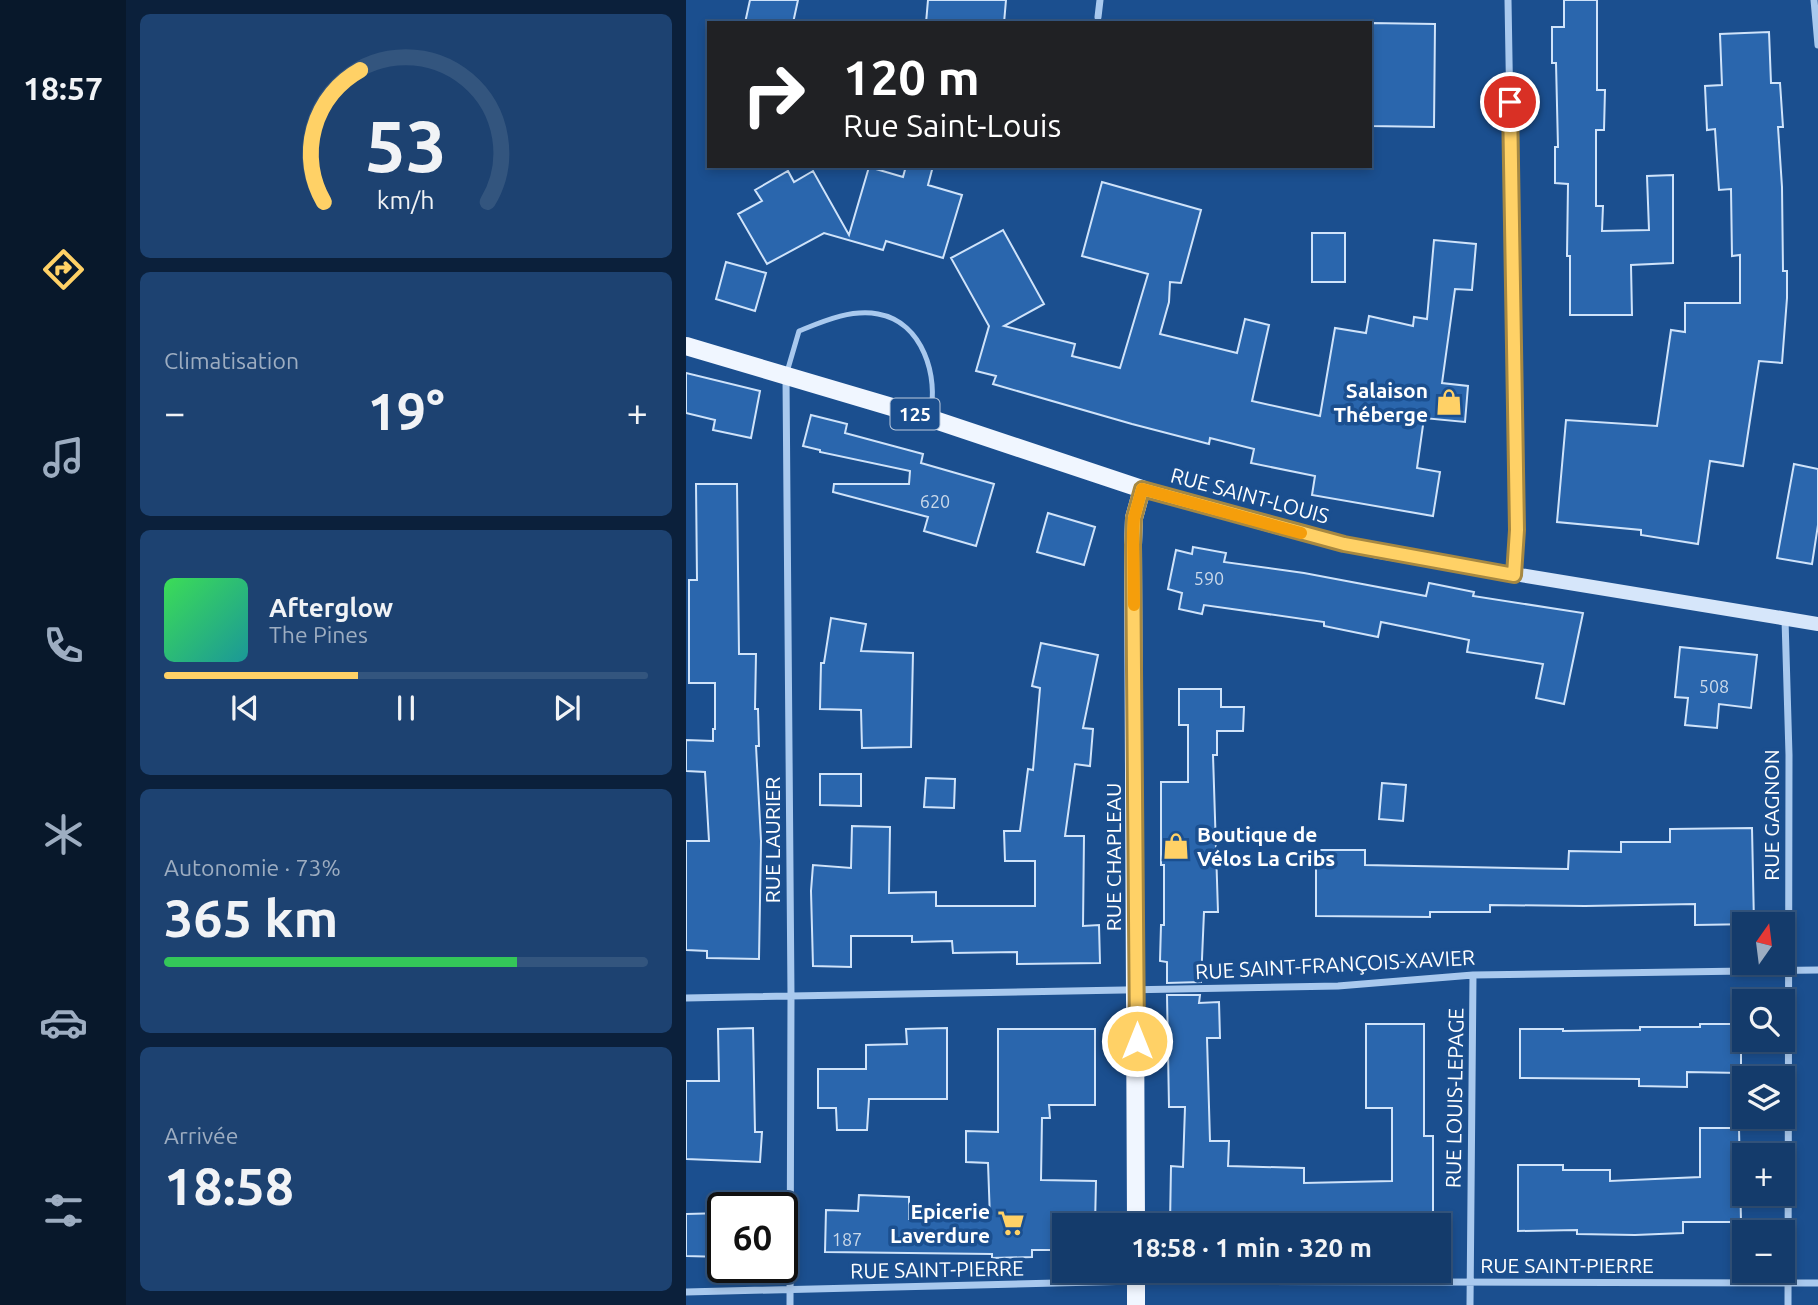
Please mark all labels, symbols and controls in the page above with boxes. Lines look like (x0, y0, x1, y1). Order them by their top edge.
icon: right (728, 49, 819, 140)
text: 120 m (843, 49, 980, 104)
text: 18:57 (23, 70, 103, 106)
pin (1480, 72, 1540, 132)
icon: arrive (1491, 83, 1529, 121)
text: 53 (365, 104, 447, 186)
text: Rue Saint-Louis (843, 107, 1061, 143)
text: km/h (377, 186, 435, 214)
icon: directions (39, 245, 88, 294)
text: Climatisation (164, 348, 299, 373)
place label: Salaison Théberge (1333, 378, 1428, 426)
text: 19° (367, 382, 445, 440)
shop icon: Salaison Théberge (1434, 387, 1464, 417)
text: − (164, 391, 185, 433)
text: + (627, 391, 648, 433)
road number: 125 (890, 398, 940, 430)
icon: music (39, 433, 88, 482)
street label: RUE SAINT-LOUIS (1168, 462, 1332, 528)
house number: 620 (920, 491, 950, 511)
house number: 590 (1194, 568, 1224, 588)
text: Afterglow (269, 593, 393, 622)
icon: phone (39, 621, 88, 670)
text: The Pines (269, 622, 368, 647)
house number: 508 (1699, 676, 1729, 696)
icon: previous (226, 689, 264, 727)
icon: pause (387, 689, 425, 727)
icon: next (548, 689, 586, 727)
street label: RUE GAGNON (1759, 749, 1783, 881)
street label: RUE LAURIER (760, 777, 784, 903)
street label: RUE CHAPLEAU (1101, 783, 1125, 931)
icon: climate (39, 810, 88, 859)
place label: Boutique de Vélos La Cribs (1197, 822, 1335, 870)
shop icon: Boutique de Vélos La Cribs (1161, 831, 1191, 861)
text: Autonomie · 73% (164, 855, 341, 880)
text: 365 km (164, 889, 338, 947)
north arrow (1732, 912, 1796, 975)
map controls (1732, 912, 1795, 1283)
street label: RUE SAINT-FRANÇOIS-XAVIER (1195, 945, 1475, 983)
button: search (1732, 989, 1795, 1052)
icon: car (39, 998, 88, 1047)
position arrow (1100, 1004, 1174, 1078)
street label: RUE LOUIS-LEPAGE (1440, 1008, 1468, 1188)
button: layers (1732, 1066, 1795, 1129)
text: Arrivée (164, 1123, 239, 1148)
button: + (1732, 1143, 1795, 1206)
text: 18:58 (164, 1157, 294, 1215)
icon: filters (39, 1186, 88, 1235)
speed limit sign: 60 (707, 1192, 798, 1283)
place label: Epicerie Laverdure (890, 1199, 990, 1247)
supermarket icon: Epicerie Laverdure (996, 1208, 1026, 1238)
button: − (1732, 1220, 1795, 1283)
house number: 187 (832, 1229, 862, 1249)
text: 18:58 · 1 min · 320 m (1131, 1233, 1372, 1262)
street label: RUE SAINT-PIERRE (1480, 1253, 1654, 1277)
street label: RUE SAINT-PIERRE (850, 1255, 1024, 1283)

